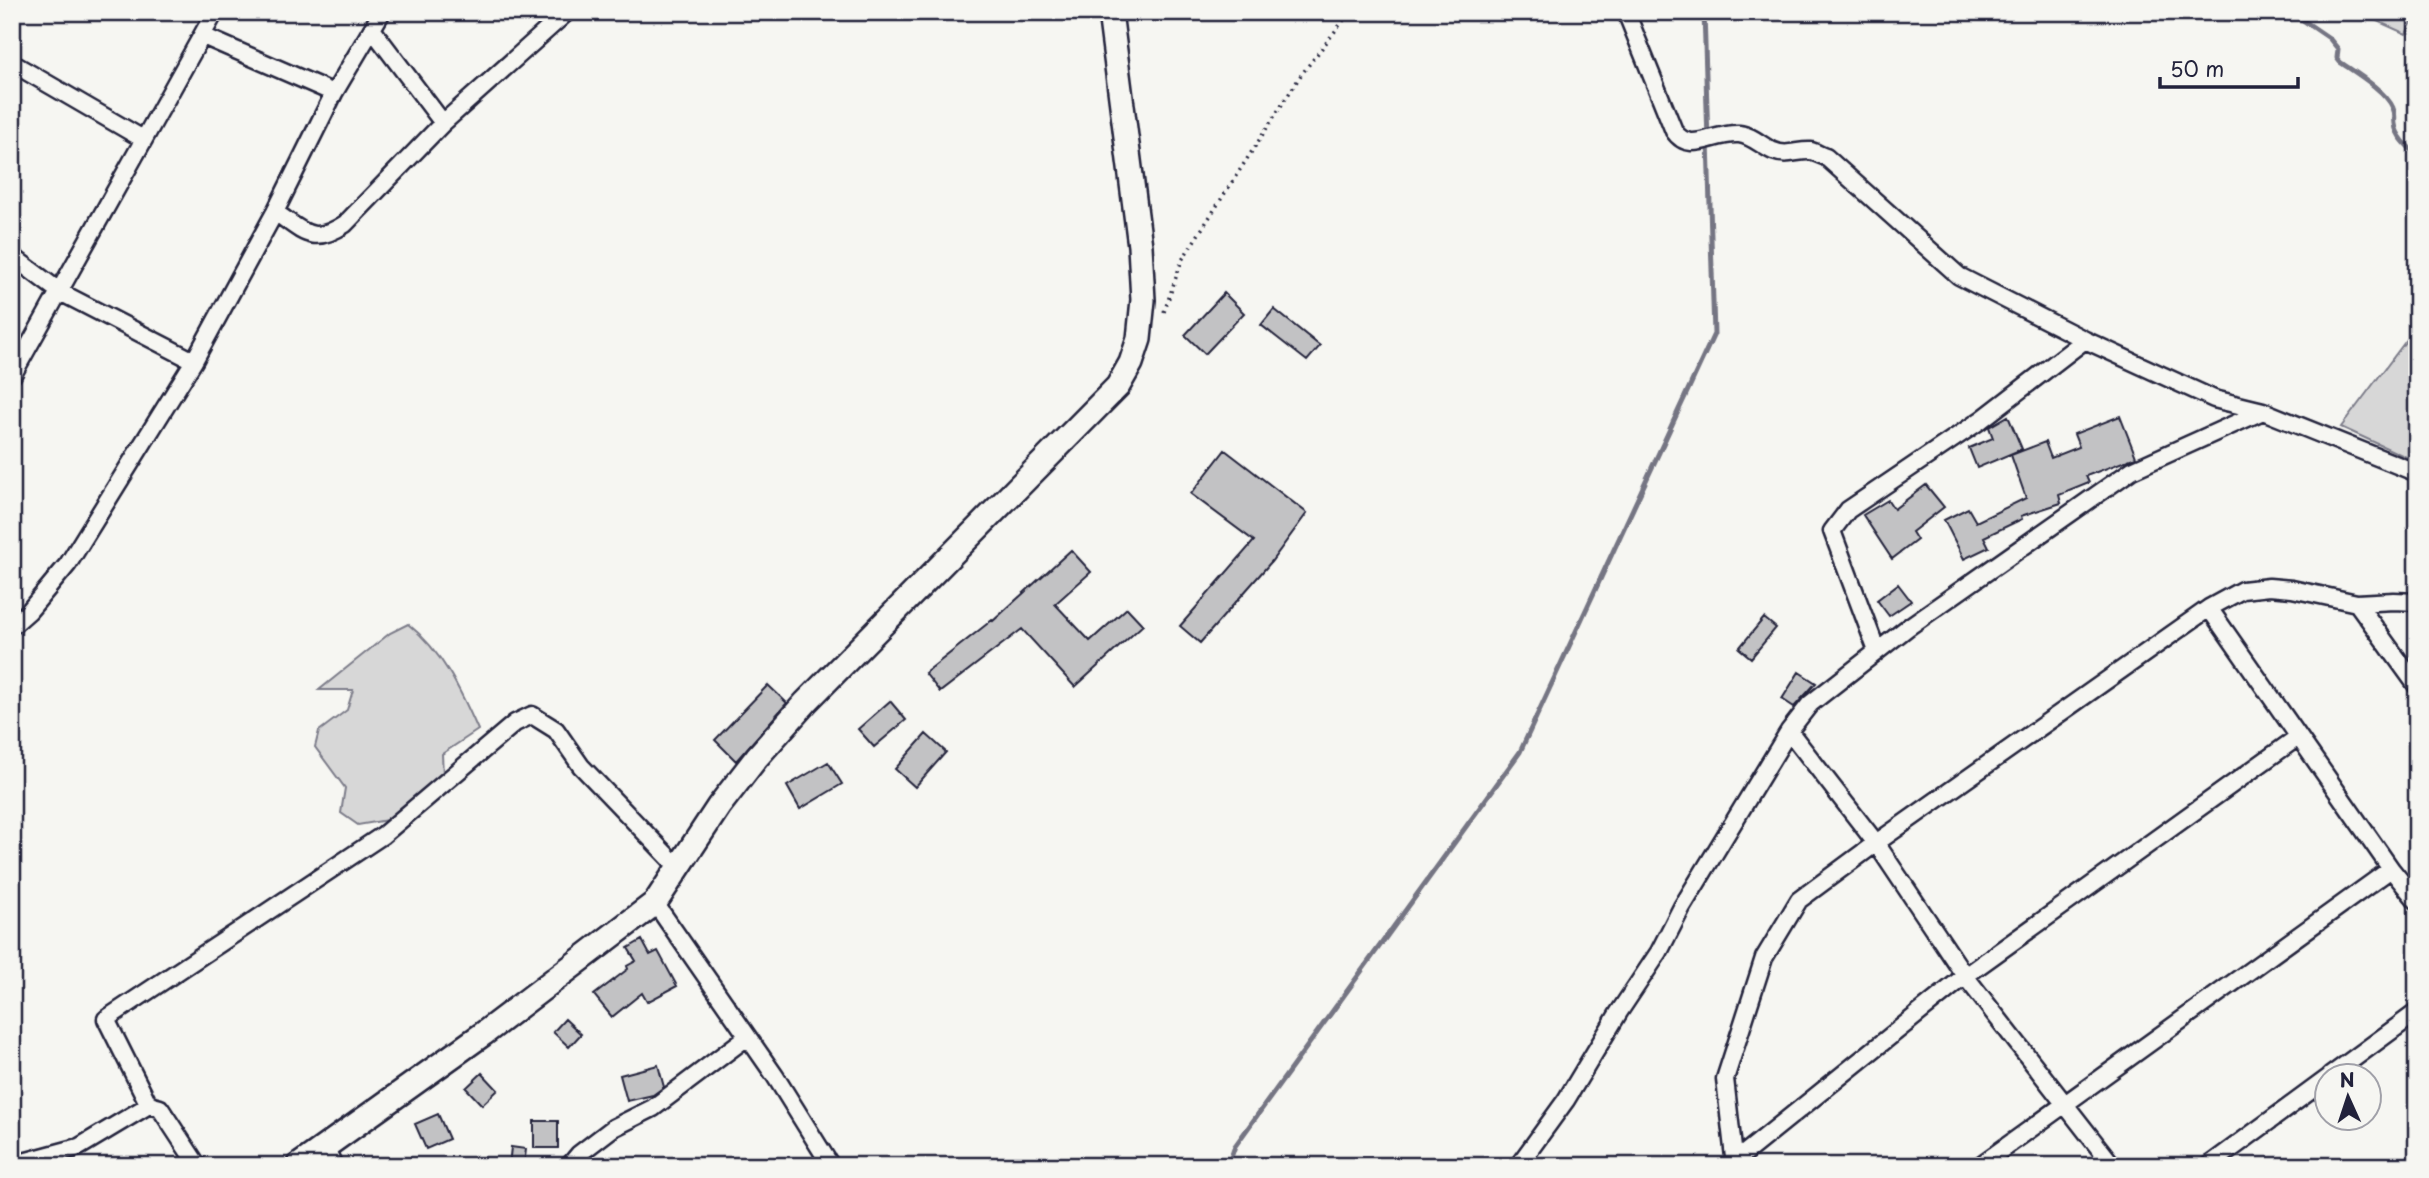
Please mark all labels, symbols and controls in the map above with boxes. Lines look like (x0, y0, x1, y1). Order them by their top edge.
scale bar (2160, 46, 2298, 90)
text: 50 m (2170, 52, 2224, 84)
north arrow (2314, 1062, 2384, 1132)
text: N (2339, 1065, 2355, 1093)

